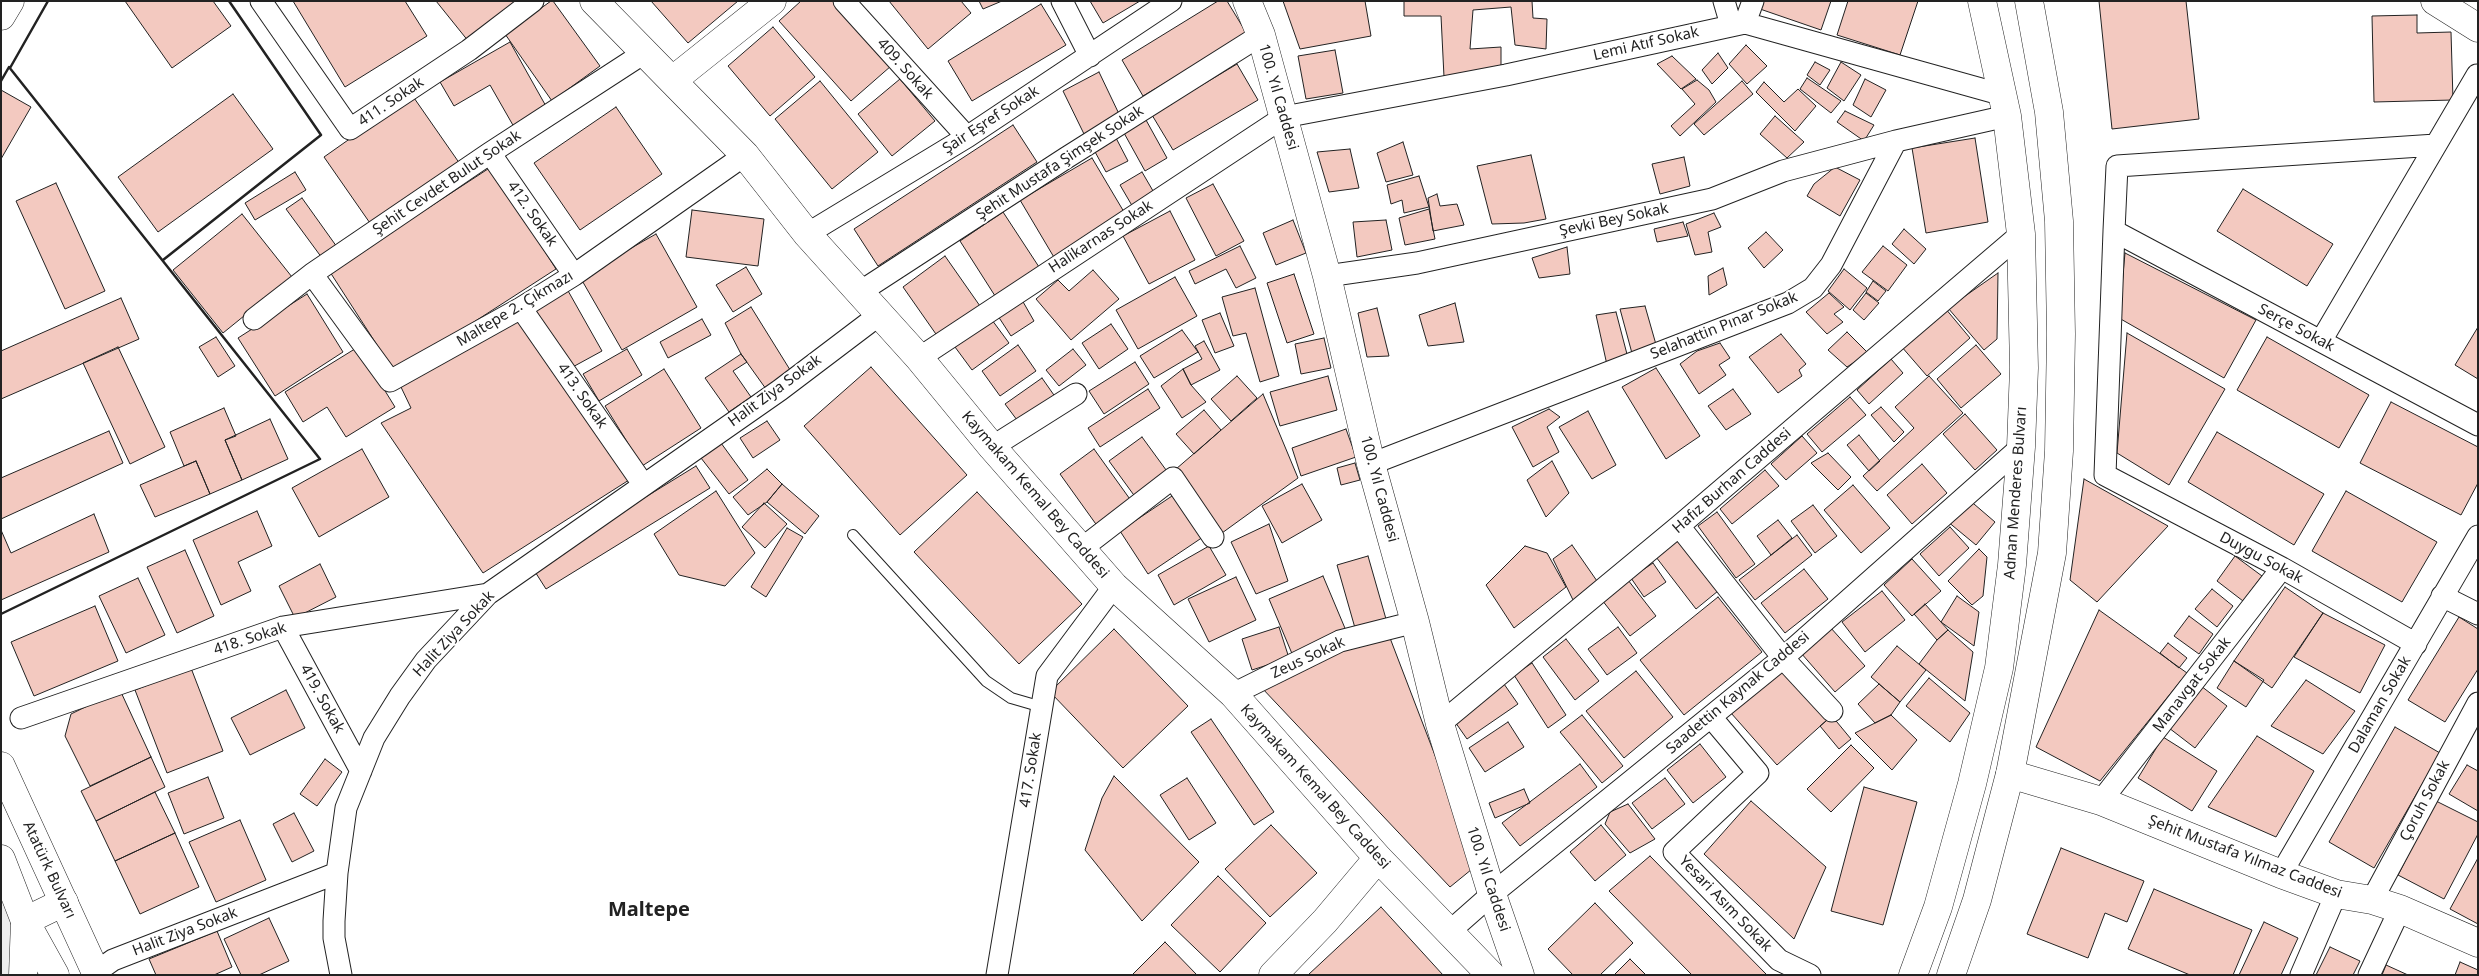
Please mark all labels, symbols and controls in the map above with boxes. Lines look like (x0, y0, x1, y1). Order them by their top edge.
street label: Lemi Atıf Sokak (1591, 23, 1701, 65)
street label: 409. Sokak (873, 35, 937, 103)
street label: 100. Yıl Caddesi (1254, 42, 1302, 152)
street label: 411. Sokak (355, 73, 427, 131)
street label: Şair Eşref Sokak (939, 82, 1043, 158)
street label: Şehit Mustafa Şimşek Sokak (973, 102, 1147, 224)
street label: Şehit Cevdet Bulut Sokak (370, 127, 524, 239)
street label: 412. Sokak (503, 178, 561, 250)
street label: Halikarnas Sokak (1046, 197, 1156, 277)
street label: Şevki Bey Sokak (1558, 200, 1670, 240)
street label: Maltepe 2. Çıkmazı (454, 267, 576, 351)
street label: Selahattin Pınar Sokak (1648, 288, 1800, 364)
street label: Serçe Sokak (2255, 300, 2337, 356)
street label: Halit Ziya Sokak (725, 351, 825, 431)
street label: 413. Sokak (553, 360, 611, 432)
street label: Adnan Menderes Bulvarı (2001, 406, 2031, 580)
street label: Kaymakam Kemal Bey Caddesi (958, 408, 1112, 582)
street label: Hafız Burhan Caddesi (1669, 425, 1795, 537)
street label: 100. Yıl Caddesi (1356, 434, 1402, 544)
street label: Duygu Sokak (2216, 528, 2306, 588)
street label: Halit Ziya Sokak (410, 587, 498, 681)
street label: 418. Sokak (211, 619, 289, 659)
street label: Saadettin Kaynak Caddesi (1663, 628, 1813, 758)
street label: Zeus Sokak (1268, 633, 1348, 683)
street label: Manavgat Sokak (2149, 634, 2235, 736)
street label: Dalaman Sokak (2345, 653, 2415, 757)
street label: 419. Sokak (296, 662, 348, 736)
street label: Kaymakam Kemal Bey Caddesi (1236, 701, 1394, 873)
street label: 417. Sokak (1016, 731, 1046, 809)
street label: Çoruh Sokak (2396, 758, 2454, 844)
street label: Şehit Mustafa Yılmaz Caddesi (2146, 812, 2344, 902)
street label: Atatürk Bulvarı (19, 819, 79, 921)
street label: 100. Yıl Caddesi (1462, 824, 1514, 934)
street label: Yesari Asım Sokak (1675, 852, 1775, 956)
district label: Maltepe (608, 898, 690, 922)
street label: Halit Ziya Sokak (130, 904, 240, 960)

